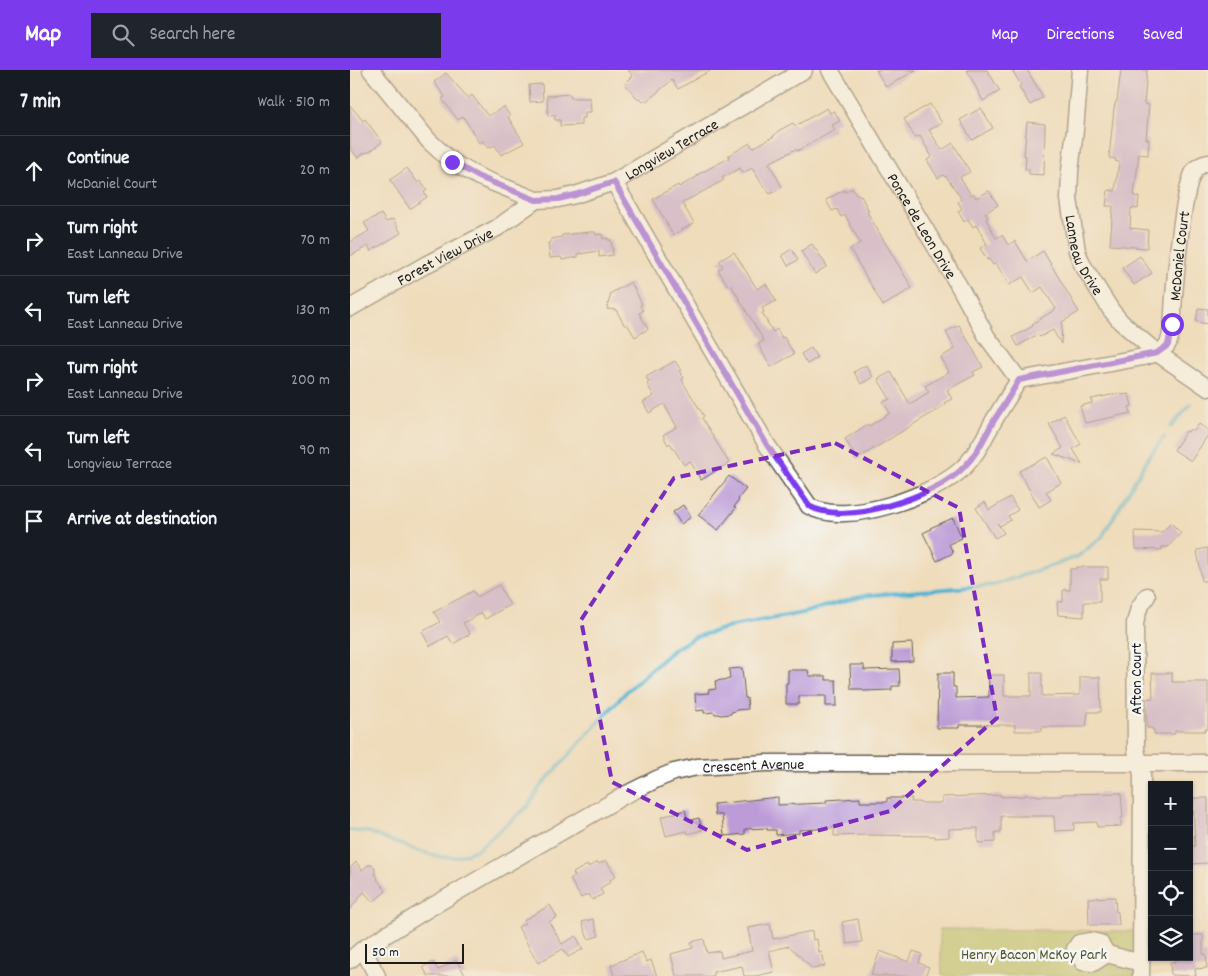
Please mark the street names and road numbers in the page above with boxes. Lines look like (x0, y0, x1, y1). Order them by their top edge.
street label: Longview Terrace (621, 114, 723, 187)
street label: Ponce de Leon Drive (880, 169, 961, 284)
street label: McDaniel Court (1165, 210, 1197, 302)
street label: Lanneau Drive (1058, 213, 1108, 301)
street label: Forest View Drive (393, 223, 498, 293)
street label: Afton Court (1126, 643, 1149, 715)
street label: Crescent Avenue (702, 754, 804, 781)

